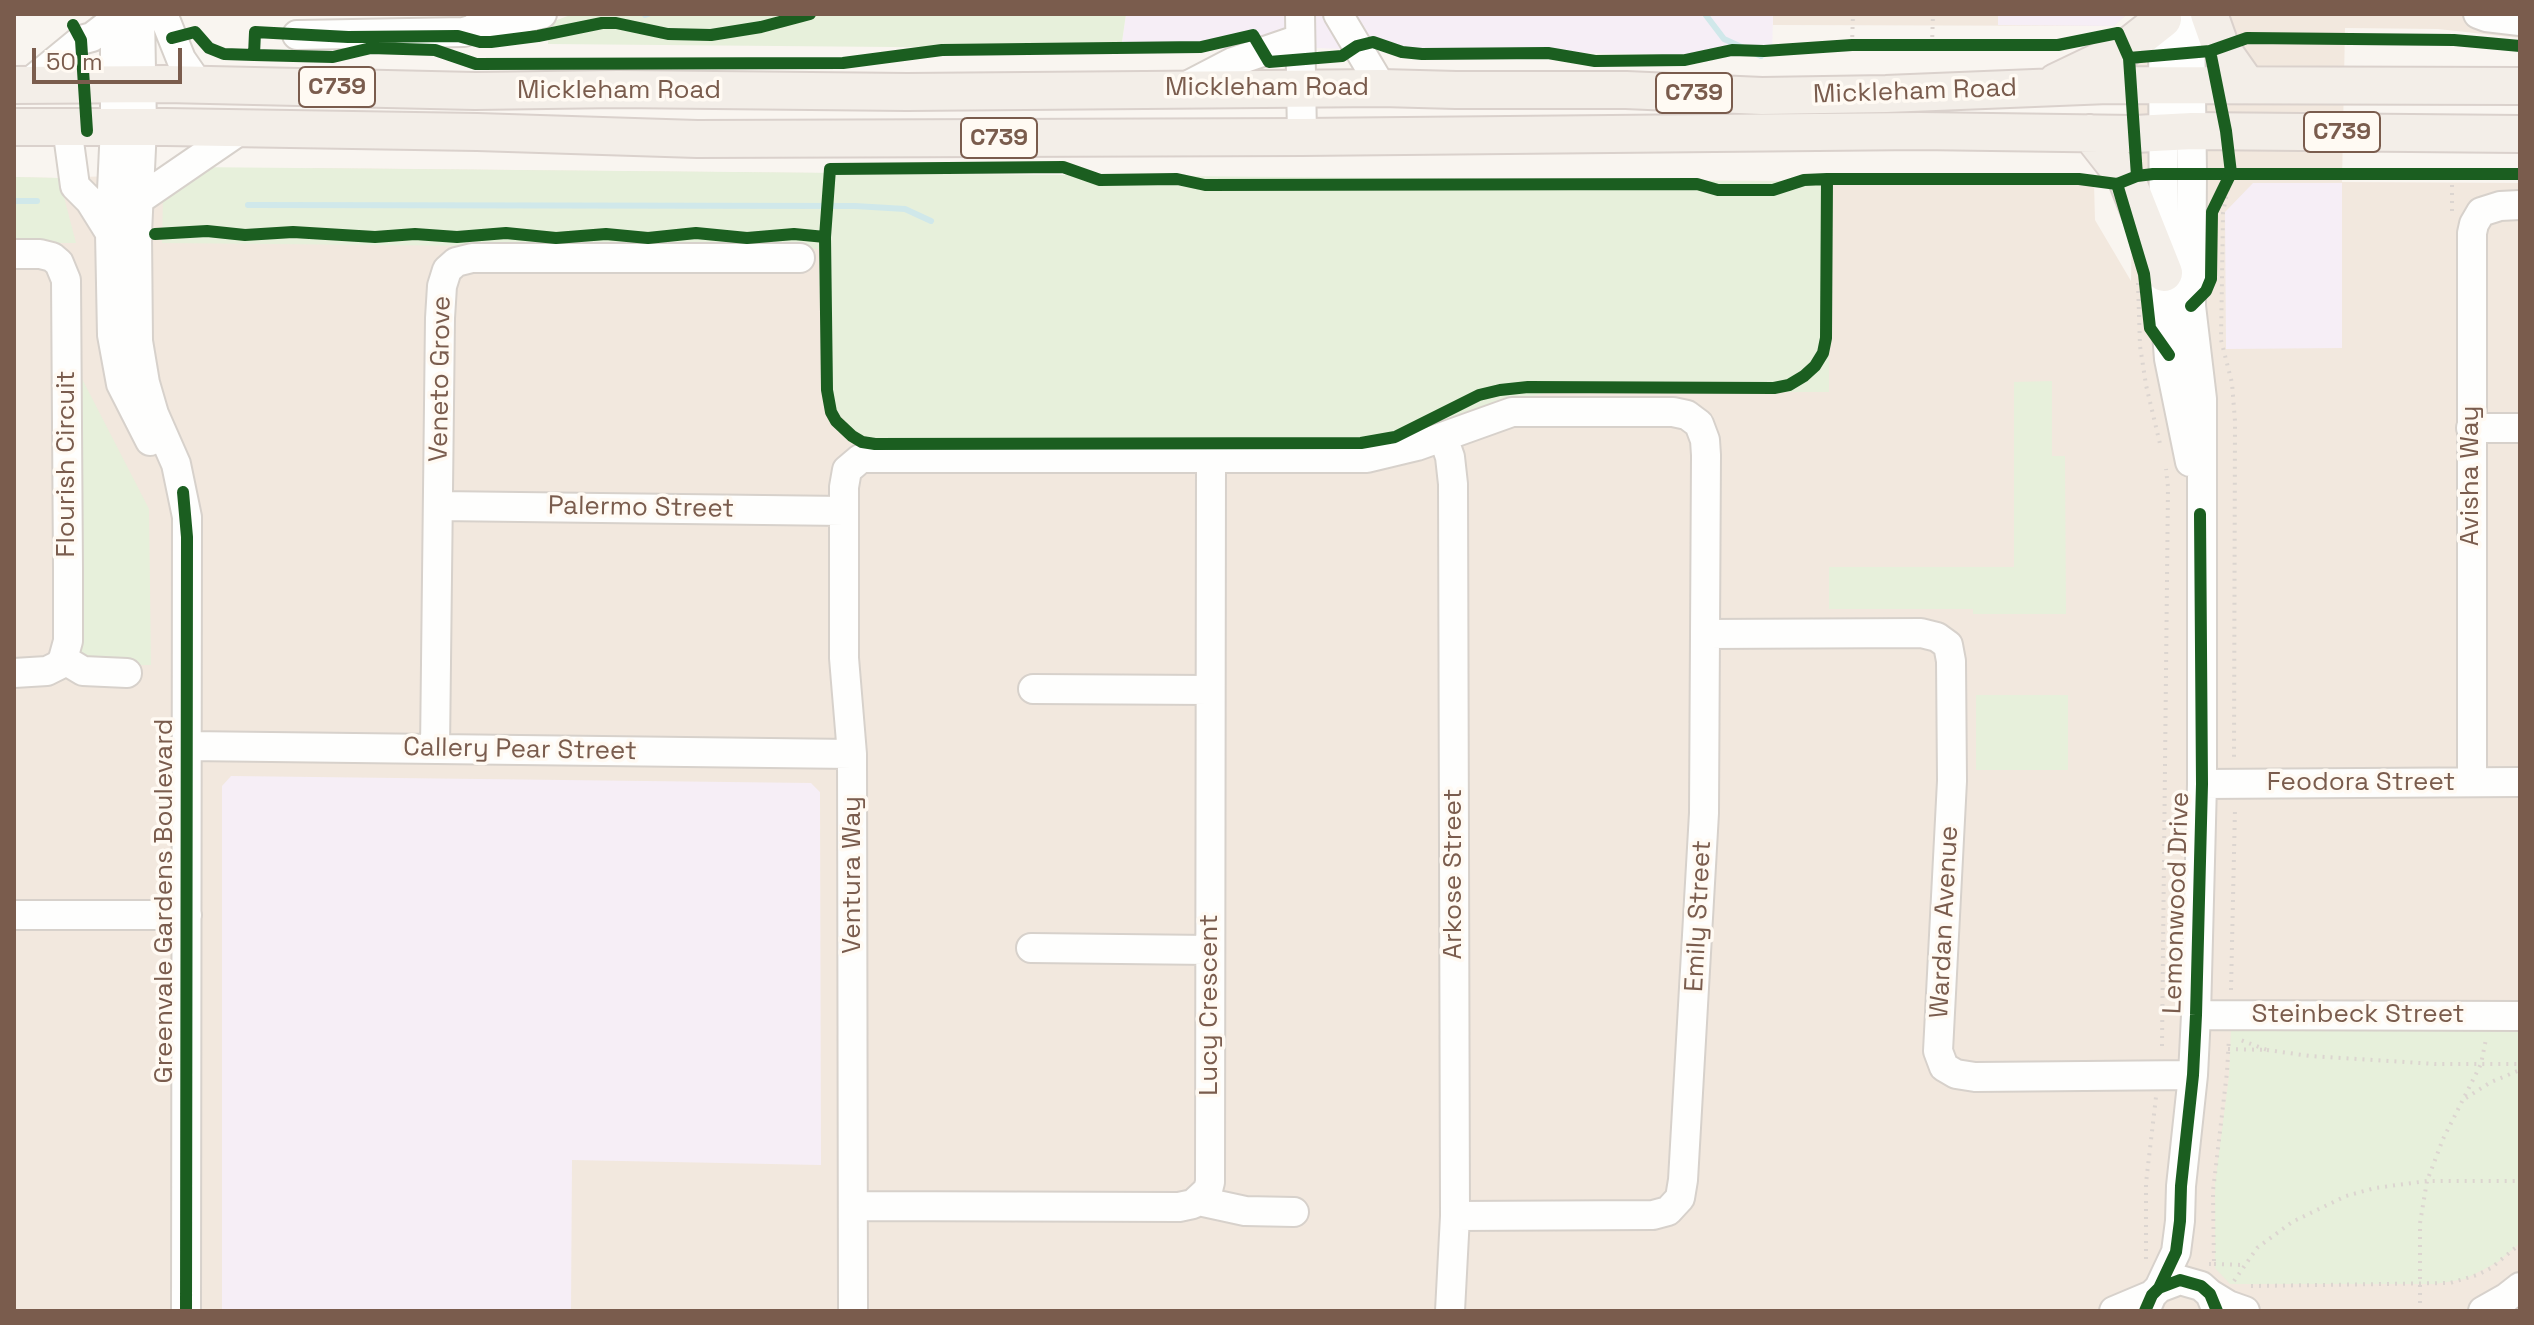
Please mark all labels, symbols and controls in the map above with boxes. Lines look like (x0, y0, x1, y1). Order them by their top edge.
scale bar (36, 32, 186, 82)
text: 50 m (46, 46, 103, 77)
road number: C739 (299, 67, 375, 107)
street label: Mickleham Road (1165, 72, 1369, 104)
road number: C739 (1656, 73, 1732, 113)
street label: Mickleham Road (1813, 73, 2017, 111)
street label: Mickleham Road (517, 75, 721, 107)
road number: C739 (2304, 112, 2380, 152)
road number: C739 (961, 118, 1037, 158)
street label: Veneto Grove (424, 295, 458, 463)
street label: Flourish Circuit (51, 370, 83, 558)
street label: Avisha Way (2455, 406, 2487, 546)
street label: Palermo Street (548, 491, 734, 525)
street label: Greenvale Gardens Boulevard (149, 719, 181, 1083)
street label: Callery Pear Street (403, 732, 637, 768)
street label: Feodora Street (2267, 767, 2455, 799)
street label: Arkose Street (1438, 789, 1470, 959)
street label: Lemonwood Drive (2158, 791, 2196, 1015)
street label: Ventura Way (837, 796, 869, 954)
street label: Wardan Avenue (1924, 825, 1966, 1019)
street label: Emily Street (1679, 839, 1719, 993)
street label: Lucy Crescent (1194, 914, 1226, 1096)
street label: Steinbeck Street (2252, 999, 2464, 1031)

